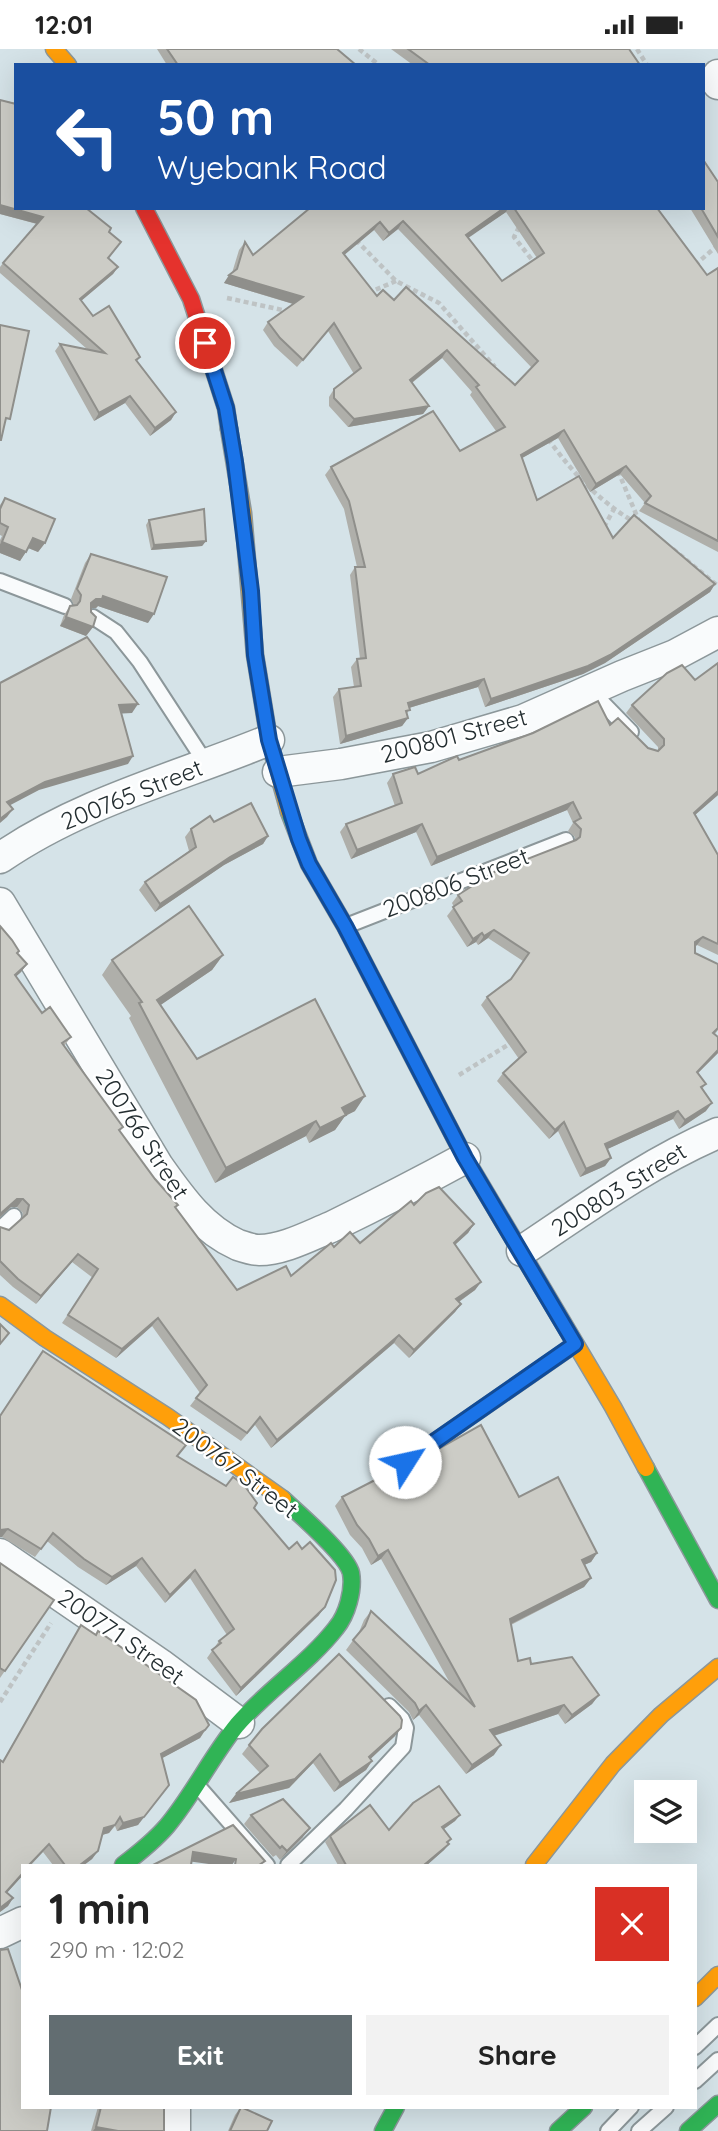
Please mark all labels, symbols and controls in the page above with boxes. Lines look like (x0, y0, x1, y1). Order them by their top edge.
text: 12:01 (35, 8, 93, 41)
text: 50 m (157, 86, 274, 147)
icon: left (42, 91, 133, 182)
text: Wyebank Road (157, 147, 387, 187)
pin (175, 313, 235, 373)
icon: arrive (186, 324, 224, 362)
street label: 200801 Street (377, 701, 530, 769)
street label: 200765 Street (56, 752, 207, 836)
street label: 200806 Street (378, 840, 533, 924)
street label: 200766 Street (89, 1062, 196, 1205)
street label: 200803 Street (545, 1136, 692, 1243)
street label: 200767 Street (167, 1410, 304, 1524)
position arrow (368, 1425, 442, 1499)
street label: 200771 Street (53, 1582, 191, 1691)
map controls (634, 1780, 697, 1843)
button: layers (634, 1780, 697, 1843)
text: 1 min (49, 1882, 151, 1935)
button: close (595, 1887, 669, 1961)
text: 290 m · 12:02 (49, 1935, 185, 1964)
button: Exit (49, 2015, 352, 2095)
button: Share (366, 2015, 669, 2095)

